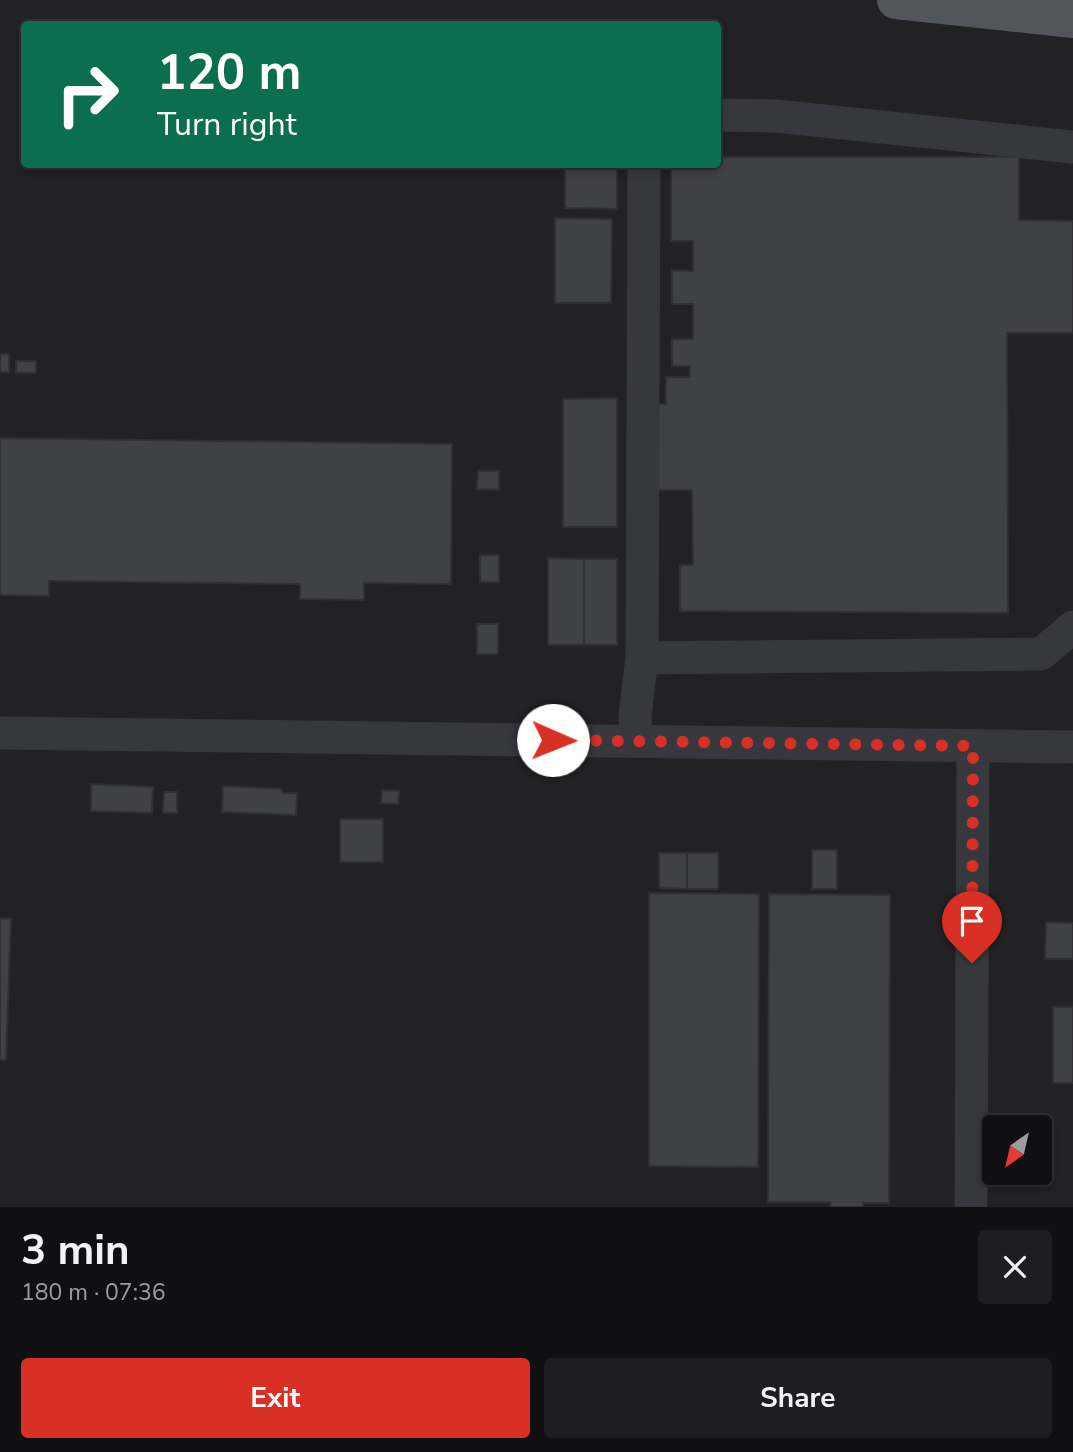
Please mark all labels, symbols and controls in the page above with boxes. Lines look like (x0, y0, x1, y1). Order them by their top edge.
text: 120 m (157, 39, 301, 106)
icon: right (42, 49, 133, 140)
text: Turn right (157, 103, 297, 146)
position arrow (516, 703, 590, 777)
pin (942, 891, 1002, 963)
icon: arrive (953, 902, 991, 940)
north arrow (982, 1115, 1052, 1185)
map controls (982, 1115, 1052, 1185)
text: 3 min (21, 1222, 130, 1279)
button: close (978, 1230, 1052, 1304)
text: 180 m · 07:36 (21, 1277, 166, 1308)
button: Exit (21, 1358, 530, 1438)
button: Share (544, 1358, 1052, 1438)

